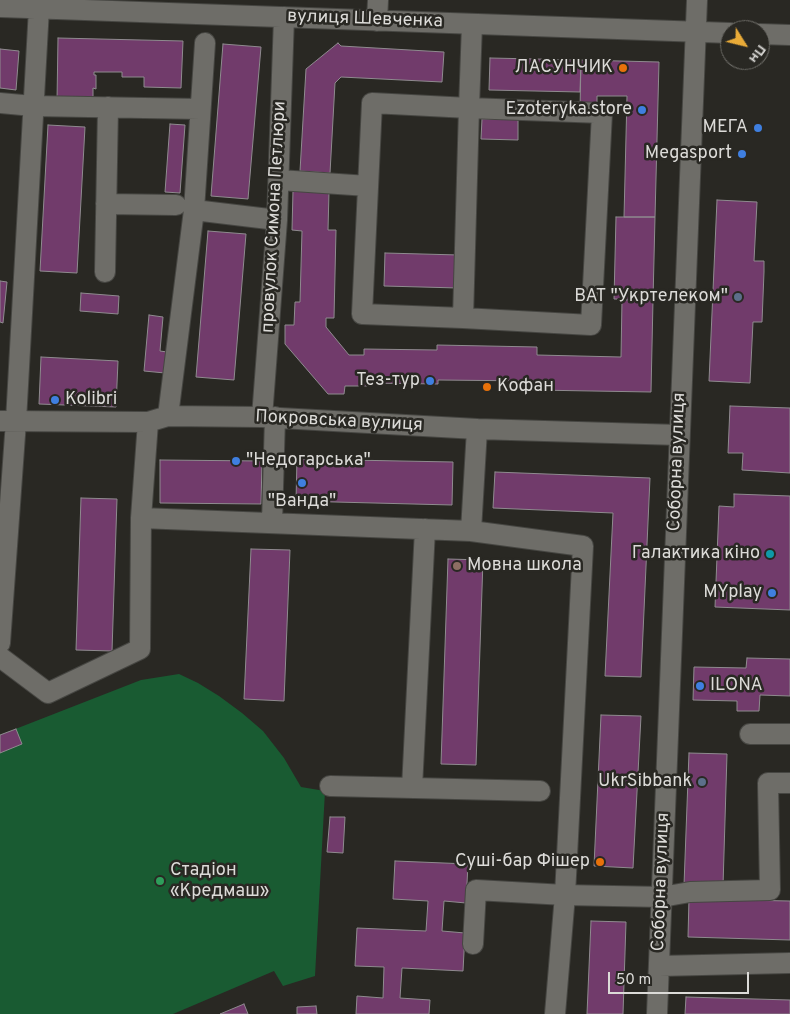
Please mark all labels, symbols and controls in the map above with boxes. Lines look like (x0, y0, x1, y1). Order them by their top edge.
street label: вулиця Шевченка (287, 6, 443, 34)
north arrow (720, 20, 770, 70)
text: Пн (744, 41, 769, 66)
place label: ЛАСУНЧИК (515, 57, 613, 79)
marker: ЛАСУНЧИК (617, 62, 629, 74)
place label: Ezoteryka.store (505, 99, 632, 121)
street label: провулок Симона Петлюри (258, 100, 292, 334)
marker: Ezoteryka.store (636, 104, 648, 116)
place label: МЕГА (703, 117, 748, 139)
marker: МЕГА (752, 122, 764, 134)
place label: Megasport (645, 143, 732, 165)
marker: Megasport (736, 148, 748, 160)
place label: ВАТ "Укртелеком" (574, 286, 728, 308)
marker: ВАТ "Укртелеком" (732, 291, 744, 303)
place label: Тез-тур (356, 370, 420, 392)
marker: Тез-тур (424, 375, 436, 387)
place label: Кофан (497, 376, 554, 398)
marker: Кофан (481, 381, 493, 393)
place label: Kolibri (65, 389, 117, 411)
street label: Соборна вулиця (665, 392, 691, 532)
marker: Kolibri (49, 394, 61, 406)
street label: Покровська вулиця (255, 407, 423, 437)
place label: "Недогарська" (246, 450, 371, 472)
marker: "Недогарська" (230, 455, 242, 467)
marker: "Ванда" (296, 477, 308, 489)
place label: "Ванда" (268, 491, 336, 513)
place label: Галактика кіно (632, 543, 760, 565)
marker: Галактика кіно (764, 548, 776, 560)
place label: Мовна школа (467, 555, 582, 577)
marker: Мовна школа (451, 560, 463, 572)
place label: MYplay (703, 582, 762, 604)
marker: MYplay (766, 587, 778, 599)
place label: ILONA (710, 675, 763, 697)
marker: ILONA (694, 680, 706, 692)
place label: UkrSibbank (598, 771, 692, 793)
marker: UkrSibbank (696, 776, 708, 788)
street label: Соборна вулиця (649, 812, 675, 952)
place label: Суші-бар Фішер (455, 851, 590, 873)
marker: Суші-бар Фішер (594, 856, 606, 868)
place label: Стадіон «Кредмаш» (170, 860, 269, 902)
marker: Стадіон «Кредмаш» (154, 875, 166, 887)
scale bar (610, 962, 751, 994)
text: 50 m (616, 971, 651, 990)

